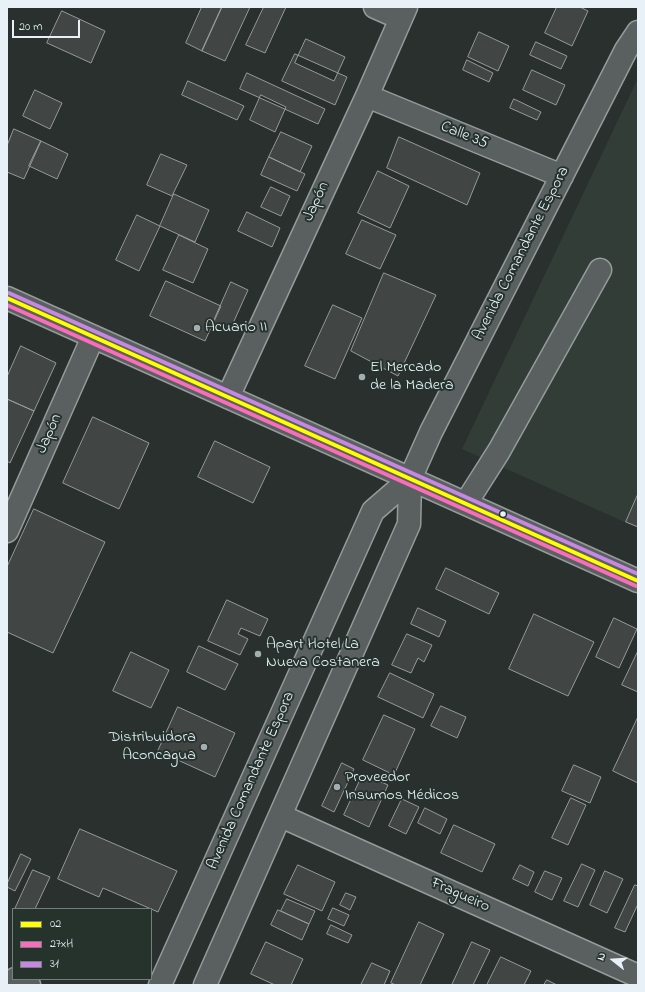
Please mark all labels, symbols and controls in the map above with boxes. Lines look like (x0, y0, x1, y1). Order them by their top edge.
scale bar (14, 12, 82, 38)
text: 20 m (19, 18, 42, 36)
street label: Calle 35 (437, 118, 491, 154)
street label: Avenida Comandante Espora (470, 164, 574, 344)
street label: Japón (300, 179, 334, 225)
place label: Acuario II (205, 318, 267, 338)
marker: Acuario II (192, 323, 202, 333)
place label: El Mercado de la Madera (370, 358, 454, 396)
marker: El Mercado de la Madera (357, 372, 367, 382)
street label: Japón (33, 411, 67, 457)
unlabelled marker (498, 509, 508, 519)
place label: Apart Hotel La Nueva Costanera (266, 635, 380, 673)
marker: Apart Hotel La Nueva Costanera (253, 649, 263, 659)
street label: Avenida Comandante Espora (204, 689, 300, 873)
place label: Distribuidora Aconcagua (109, 728, 196, 766)
marker: Distribuidora Aconcagua (199, 742, 209, 752)
place label: Proveedor Insumos Médicos (345, 768, 459, 806)
marker: Proveedor Insumos Médicos (332, 782, 342, 792)
street label: Fragueiro (428, 875, 492, 917)
legend (12, 908, 152, 980)
text: 02 (50, 915, 61, 933)
text: 27xH (50, 935, 73, 953)
north arrow (593, 940, 633, 980)
text: N (593, 951, 610, 962)
text: 31 (50, 955, 59, 973)

